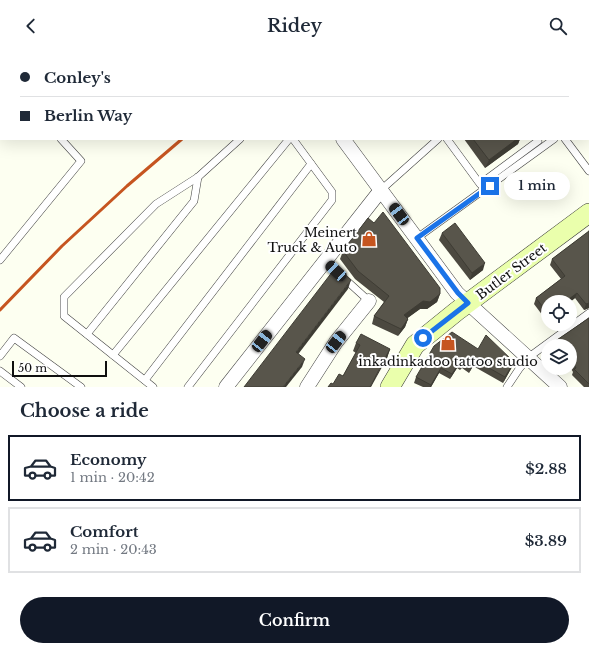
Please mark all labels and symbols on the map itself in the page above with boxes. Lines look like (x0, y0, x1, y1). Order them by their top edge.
callout: 1 min (504, 172, 570, 200)
route end (481, 177, 499, 195)
car (387, 201, 411, 227)
place label: Meinert Truck & Auto (267, 224, 357, 256)
shop icon: Meinert Truck & Auto (360, 230, 378, 248)
street label: Butler Street (473, 239, 550, 303)
car (323, 258, 349, 284)
car (250, 328, 274, 354)
car (324, 329, 348, 355)
route start (414, 329, 432, 347)
shop icon: inkadinkadoo tattoo studio (439, 334, 457, 352)
place label: inkadinkadoo tattoo studio (358, 353, 538, 370)
scale bar (12, 359, 107, 378)

